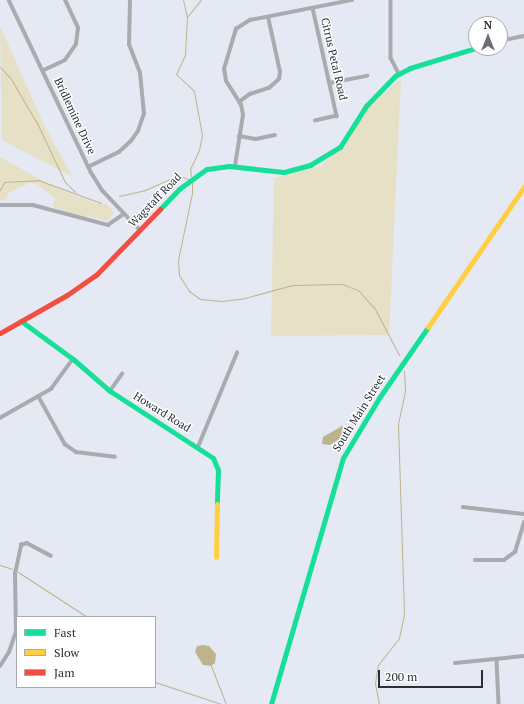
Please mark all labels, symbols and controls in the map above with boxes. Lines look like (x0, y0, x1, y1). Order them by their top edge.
street label: Citrus Petal Road (318, 16, 350, 102)
north arrow (468, 16, 508, 56)
text: N (484, 18, 492, 32)
street label: Bridlemine Drive (51, 76, 99, 156)
street label: Wagstaff Road (126, 170, 184, 230)
street label: South Main Street (330, 372, 388, 454)
street label: Howard Road (131, 389, 193, 435)
legend (16, 616, 156, 688)
text: Fast (54, 625, 76, 640)
text: Slow (54, 645, 79, 660)
scale bar (380, 662, 485, 688)
text: Jam (54, 665, 75, 680)
text: 200 m (385, 669, 417, 684)

